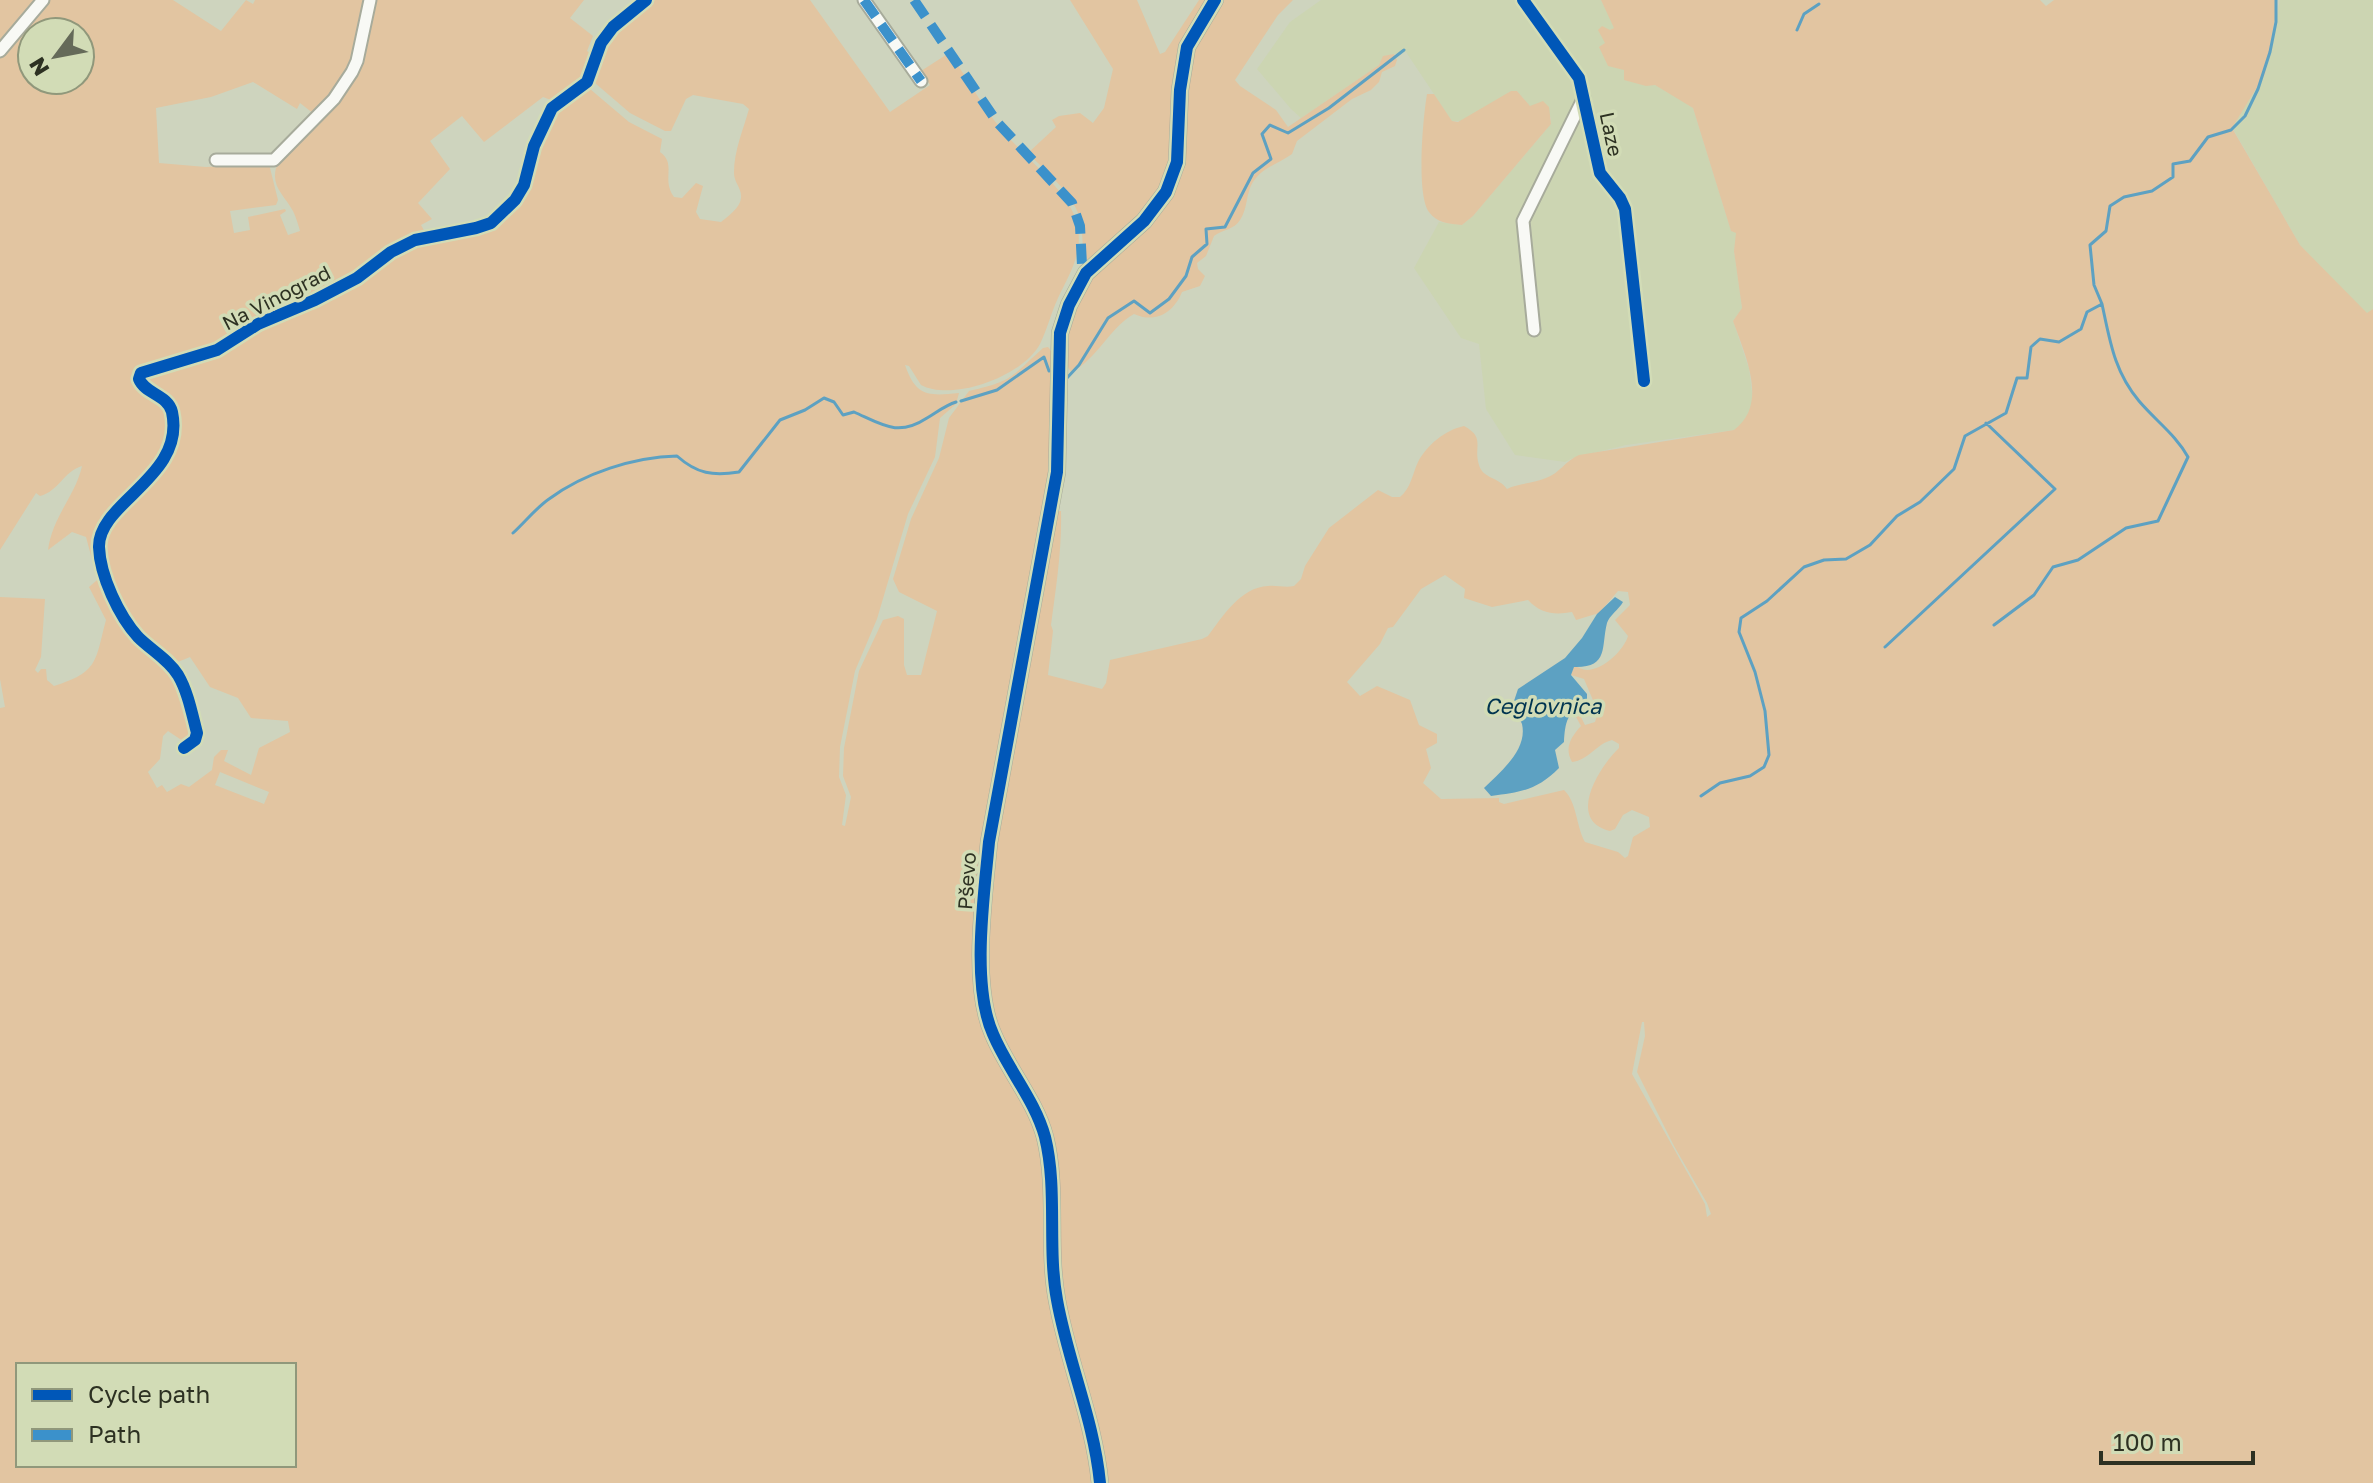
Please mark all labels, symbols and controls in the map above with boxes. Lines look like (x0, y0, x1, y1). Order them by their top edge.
north arrow (16, 16, 96, 96)
text: N (23, 53, 54, 81)
street label: Laze (1596, 110, 1628, 158)
street label: Na Vinograd (218, 260, 334, 334)
water label: Ceglovnica (1485, 692, 1603, 719)
street label: Pševo (952, 851, 980, 911)
legend (16, 1363, 296, 1467)
text: Cycle path (88, 1379, 210, 1408)
scale bar (2101, 1415, 2253, 1465)
text: Path (88, 1419, 141, 1448)
text: 100 m (2113, 1427, 2182, 1456)

